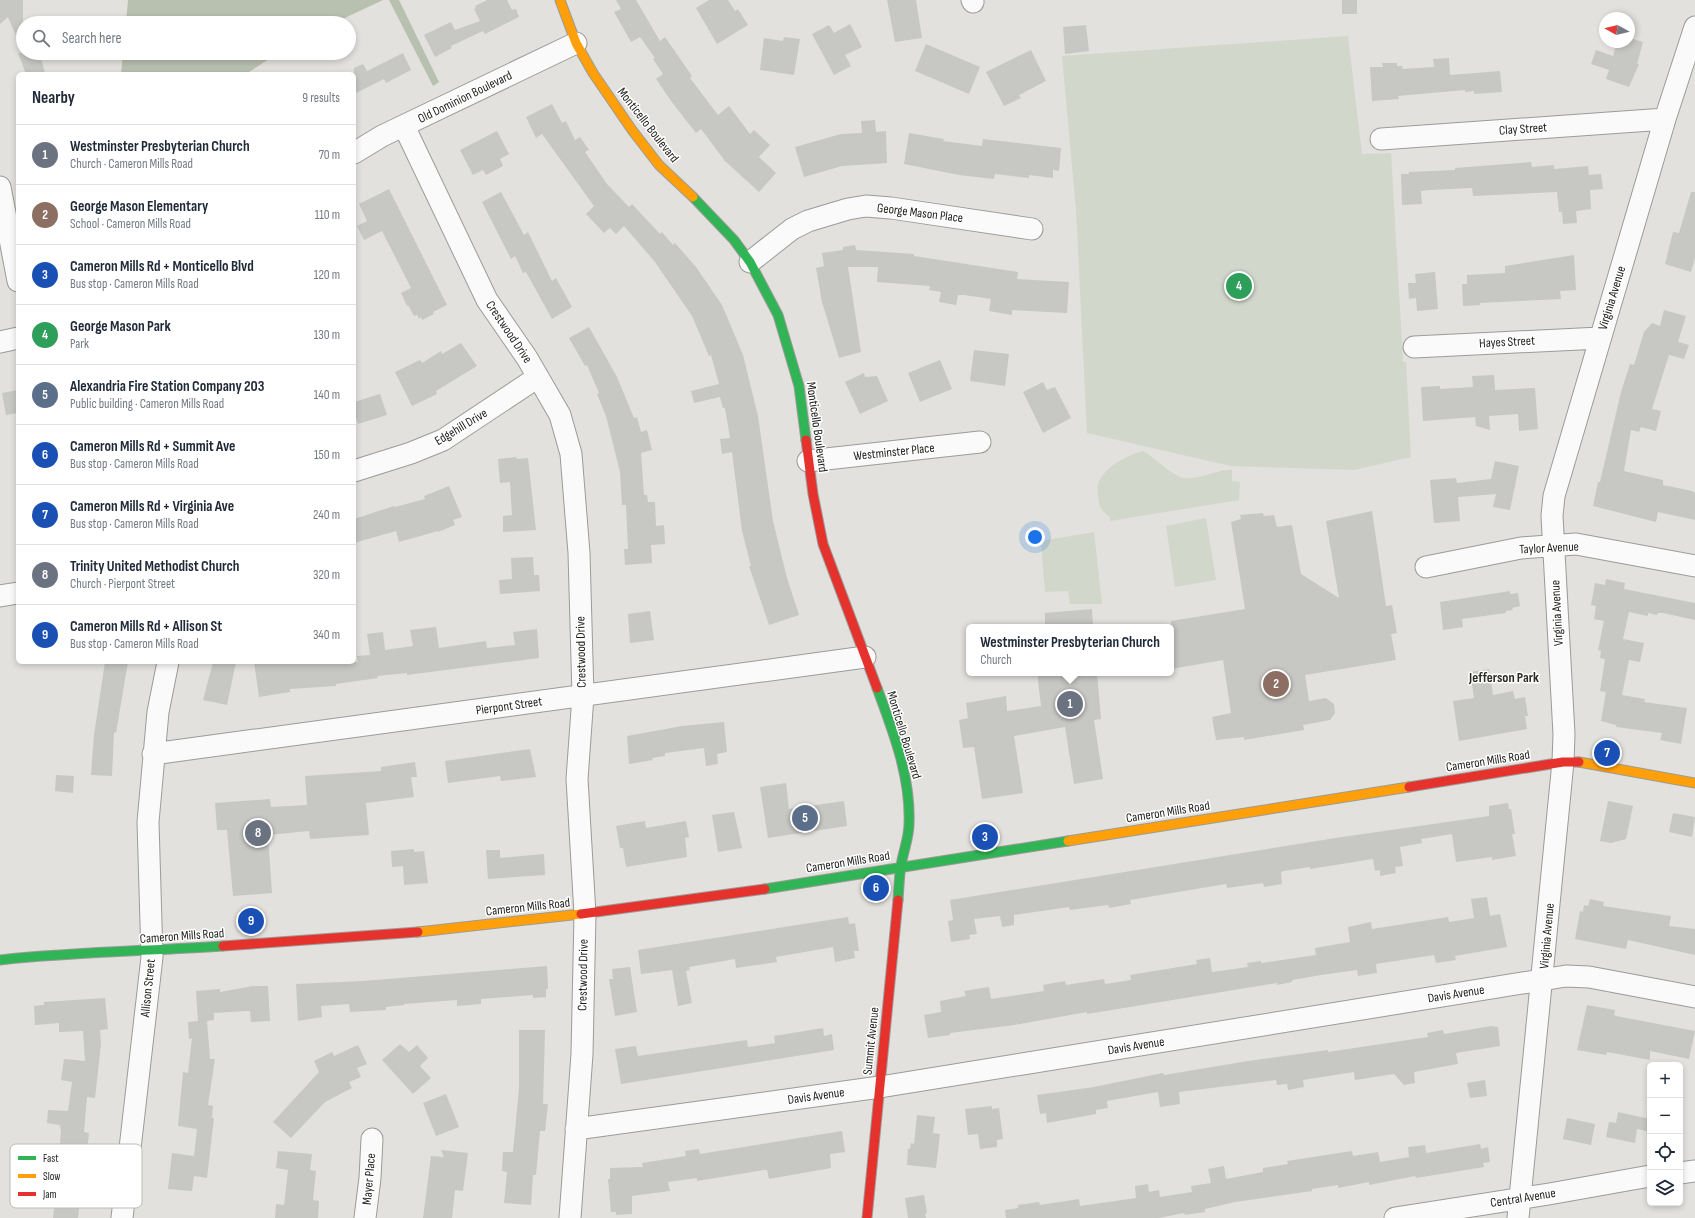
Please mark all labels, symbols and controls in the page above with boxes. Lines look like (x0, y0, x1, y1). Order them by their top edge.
north arrow (1599, 12, 1635, 48)
search box (16, 16, 356, 60)
icon: search (30, 27, 52, 49)
text: Search here (62, 29, 122, 48)
street label: Old Dominion Boulevard (415, 67, 515, 127)
street label: Monticello Boulevard (614, 84, 682, 166)
text: Nearby (32, 88, 75, 108)
text: 9 results (302, 90, 340, 106)
street label: Clay Street (1498, 119, 1548, 139)
text: Westminster Presbyterian Church (70, 137, 250, 156)
text: 1 (42, 147, 48, 163)
text: 70 m (319, 147, 340, 163)
text: Church · Cameron Mills Road (70, 156, 193, 172)
text: George Mason Elementary (70, 197, 208, 216)
street label: George Mason Place (876, 200, 964, 226)
text: 2 (42, 207, 48, 223)
text: 110 m (315, 207, 340, 223)
text: School · Cameron Mills Road (70, 216, 191, 232)
text: Cameron Mills Rd + Monticello Blvd (70, 257, 254, 276)
street label: Virginia Avenue (1595, 264, 1629, 332)
text: 3 (42, 267, 48, 283)
text: 120 m (314, 267, 340, 283)
pin: 4 (1226, 271, 1252, 301)
text: Bus stop · Cameron Mills Road (70, 276, 199, 292)
street label: Crestwood Drive (482, 298, 536, 366)
text: George Mason Park (70, 317, 171, 336)
text: 4 (42, 327, 48, 343)
text: 130 m (314, 327, 340, 343)
street label: Hayes Street (1479, 333, 1535, 351)
text: Park (70, 336, 89, 352)
text: Alexandria Fire Station Company 203 (70, 377, 264, 396)
street label: Monticello Boulevard (803, 381, 831, 473)
text: 5 (42, 387, 48, 403)
text: 140 m (314, 387, 340, 403)
text: Public building · Cameron Mills Road (70, 396, 224, 412)
street label: Edgehill Drive (432, 405, 490, 449)
text: Cameron Mills Rd + Summit Ave (70, 437, 235, 456)
street label: Westminster Place (853, 440, 935, 464)
text: 6 (42, 447, 48, 463)
text: 150 m (314, 447, 340, 463)
text: Bus stop · Cameron Mills Road (70, 456, 199, 472)
text: Cameron Mills Rd + Virginia Ave (70, 497, 234, 516)
text: 7 (42, 507, 48, 523)
text: 240 m (313, 507, 340, 523)
text: Bus stop · Cameron Mills Road (70, 516, 199, 532)
your location (1025, 527, 1045, 547)
street label: Taylor Avenue (1519, 538, 1579, 558)
text: Trinity United Methodist Church (70, 557, 240, 576)
text: 8 (42, 567, 48, 583)
text: 320 m (313, 567, 340, 583)
text: Church · Pierpont Street (70, 576, 175, 592)
street label: Virginia Avenue (1547, 580, 1567, 646)
street label: Crestwood Drive (572, 616, 590, 688)
text: Cameron Mills Rd + Allison St (70, 617, 222, 636)
popup (966, 624, 1174, 676)
text: 9 (42, 627, 48, 643)
text: 340 m (313, 627, 340, 643)
text: Westminster Presbyterian Church (980, 633, 1160, 652)
text: Bus stop · Cameron Mills Road (70, 636, 199, 652)
text: Church (980, 652, 1012, 668)
pin: 2 (1263, 669, 1289, 699)
district label: Jefferson Park (1468, 669, 1539, 686)
street label: Monticello Boulevard (883, 689, 925, 781)
pin: 1 (1057, 689, 1083, 719)
street label: Pierpont Street (475, 693, 543, 719)
pin: 7 (1594, 738, 1620, 768)
street label: Cameron Mills Road (1445, 746, 1531, 776)
street label: Cameron Mills Road (1125, 797, 1211, 827)
pin: 5 (792, 803, 818, 833)
pin: 8 (245, 818, 271, 848)
pin: 3 (972, 822, 998, 852)
street label: Cameron Mills Road (805, 847, 891, 877)
pin: 6 (863, 873, 889, 903)
street label: Cameron Mills Road (485, 895, 571, 919)
street label: Virginia Avenue (1536, 902, 1558, 970)
pin: 9 (238, 906, 264, 936)
street label: Cameron Mills Road (139, 925, 225, 947)
street label: Crestwood Drive (574, 939, 592, 1011)
street label: Allison Street (137, 958, 159, 1019)
street label: Davis Avenue (1427, 982, 1485, 1006)
street label: Summit Avenue (859, 1006, 883, 1076)
street label: Davis Avenue (1107, 1034, 1165, 1058)
map controls (1647, 1062, 1683, 1206)
button: + (1647, 1062, 1683, 1098)
street label: Davis Avenue (787, 1084, 845, 1108)
button: − (1647, 1098, 1683, 1134)
button: locate (1647, 1134, 1683, 1170)
legend (10, 1144, 142, 1208)
text: Fast (43, 1152, 59, 1165)
street label: Mayer Place (359, 1152, 379, 1206)
text: Slow (43, 1170, 60, 1183)
button: layers (1647, 1170, 1683, 1206)
street label: Central Avenue (1489, 1185, 1557, 1211)
text: Jam (42, 1188, 57, 1201)

